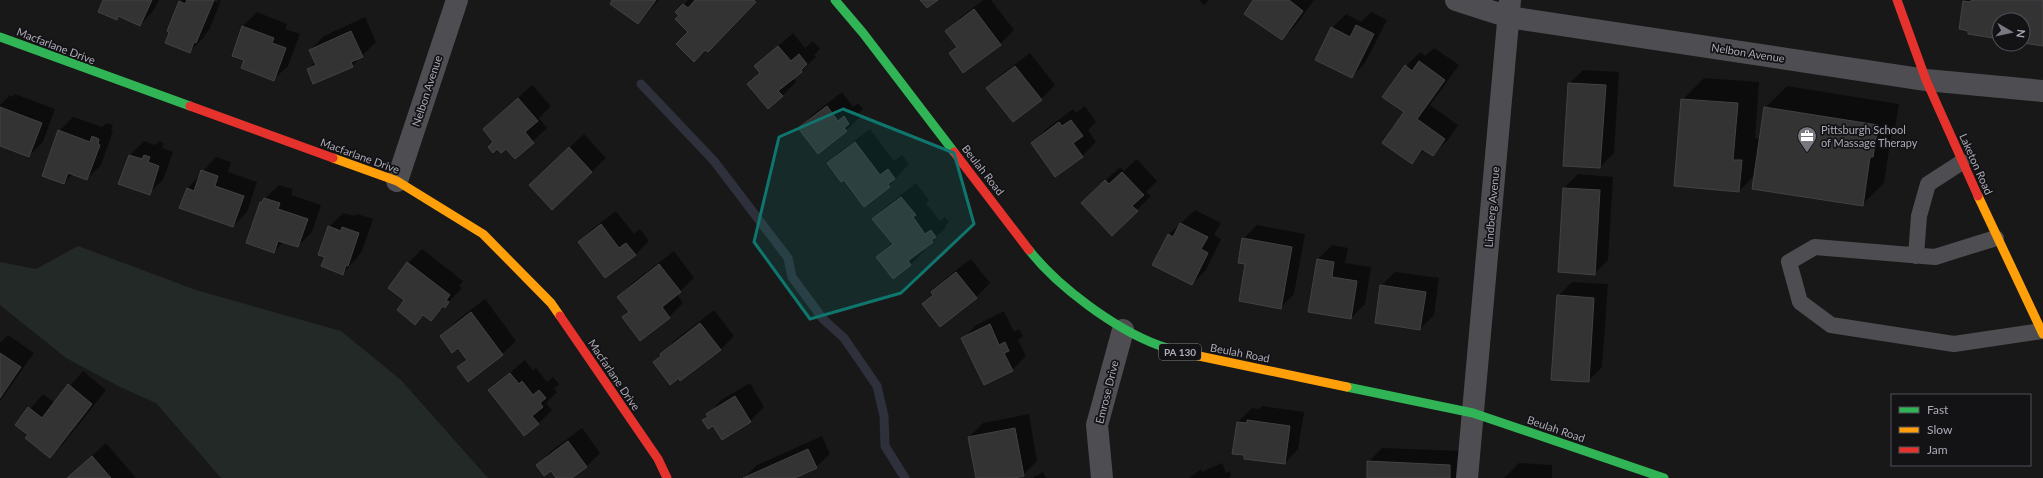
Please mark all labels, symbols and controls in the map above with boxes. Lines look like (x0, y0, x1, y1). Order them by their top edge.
north arrow (1991, 12, 2031, 52)
street label: Macfarlane Drive (15, 25, 97, 67)
text: N (2014, 28, 2028, 39)
street label: Nelbon Avenue (1711, 40, 1786, 65)
street label: Nelbon Avenue (409, 53, 444, 128)
place label: Pittsburgh School of Massage Therapy (1821, 123, 1918, 149)
office icon: Pittsburgh School of Massage Therapy (1796, 125, 1818, 153)
street label: Laketon Road (1957, 131, 1996, 196)
street label: Macfarlane Drive (319, 135, 402, 176)
street label: Beulah Road (960, 142, 1007, 197)
street label: Lindberg Avenue (1481, 166, 1502, 248)
street label: Macfarlane Drive (586, 337, 643, 413)
street label: Beulah Road (1209, 340, 1271, 365)
road number: PA 130 (1159, 344, 1201, 360)
street label: Emrose Drive (1092, 359, 1121, 425)
legend (1891, 394, 2031, 466)
text: Fast (1927, 402, 1949, 417)
street label: Beulah Road (1525, 413, 1587, 445)
text: Slow (1927, 422, 1953, 437)
text: Jam (1927, 442, 1948, 457)

